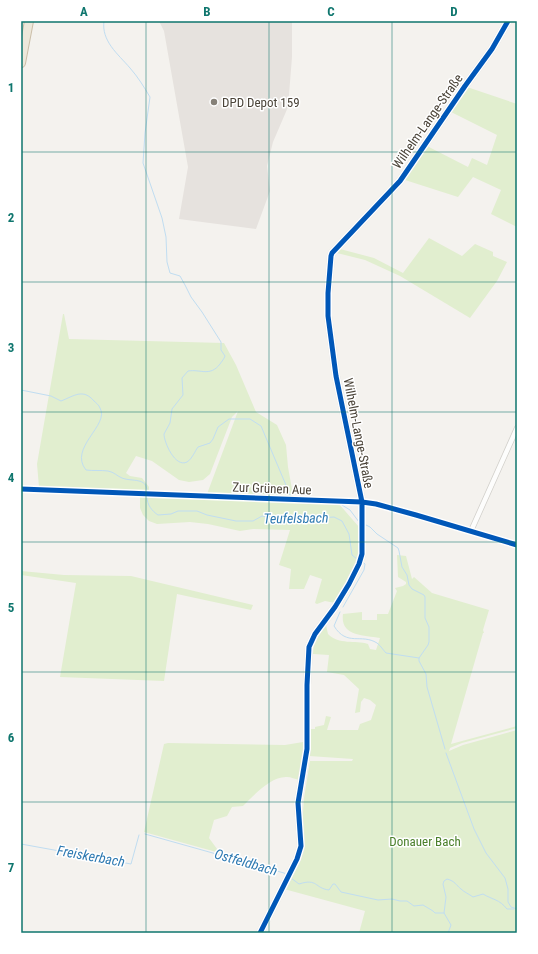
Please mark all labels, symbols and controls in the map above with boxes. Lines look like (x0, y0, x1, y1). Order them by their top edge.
text: A (80, 4, 88, 19)
text: B (203, 4, 211, 19)
text: C (327, 4, 335, 19)
text: D (450, 4, 458, 19)
street label: Wilhelm-Lange-Straße (389, 71, 466, 171)
text: 1 (8, 80, 14, 95)
place label: DPD Depot 159 (222, 95, 300, 110)
marker: DPD Depot 159 (209, 97, 219, 107)
text: 2 (8, 210, 15, 225)
text: 3 (8, 340, 14, 355)
street label: Wilhelm-Lange-Straße (340, 377, 377, 490)
text: 4 (8, 470, 15, 485)
street label: Zur Grünen Aue (232, 480, 312, 497)
water label: Teufelsbach (263, 509, 329, 527)
text: 5 (8, 600, 15, 615)
text: 6 (8, 730, 15, 745)
park label: Donauer Bach (389, 834, 461, 849)
water label: Freiskerbach (56, 842, 126, 870)
water label: Ostfeldbach (213, 845, 279, 879)
text: 7 (8, 860, 15, 875)

